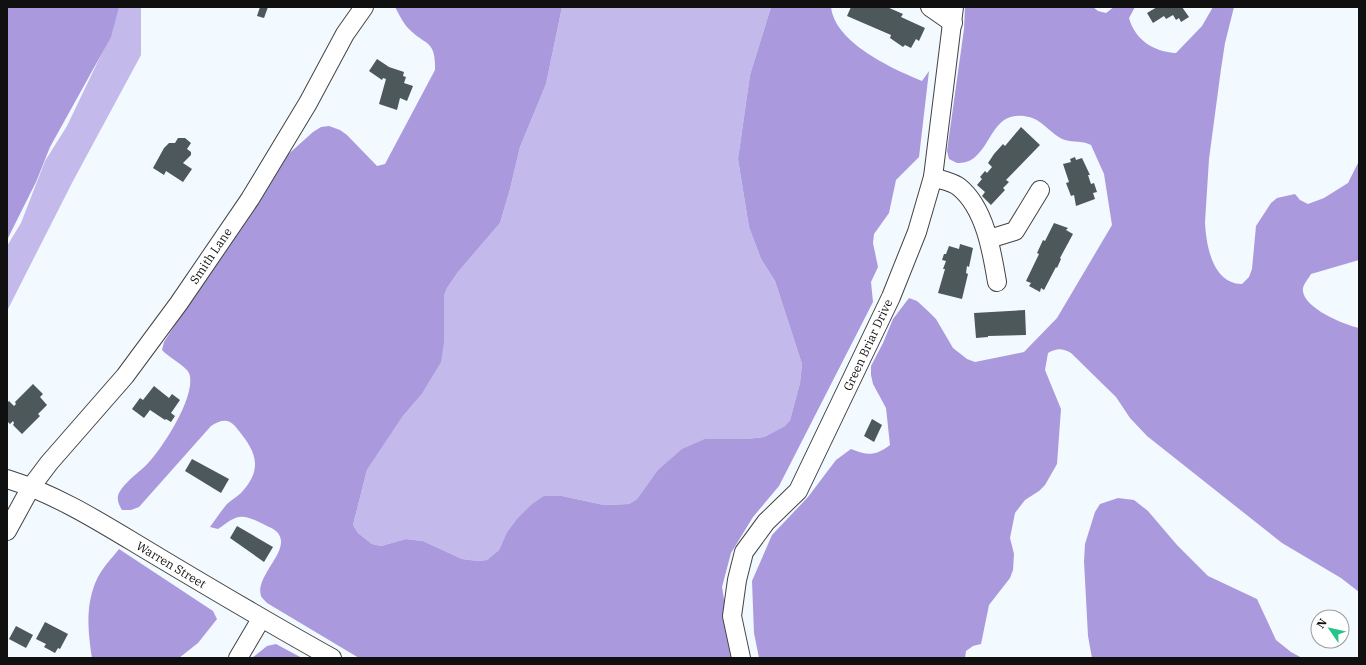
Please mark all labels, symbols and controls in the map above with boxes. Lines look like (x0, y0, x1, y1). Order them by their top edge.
street label: Smith Lane (186, 225, 235, 287)
street label: Green Briar Drive (840, 297, 895, 393)
street label: Warren Street (134, 538, 209, 591)
north arrow (1310, 609, 1350, 649)
text: N (1313, 616, 1330, 631)

